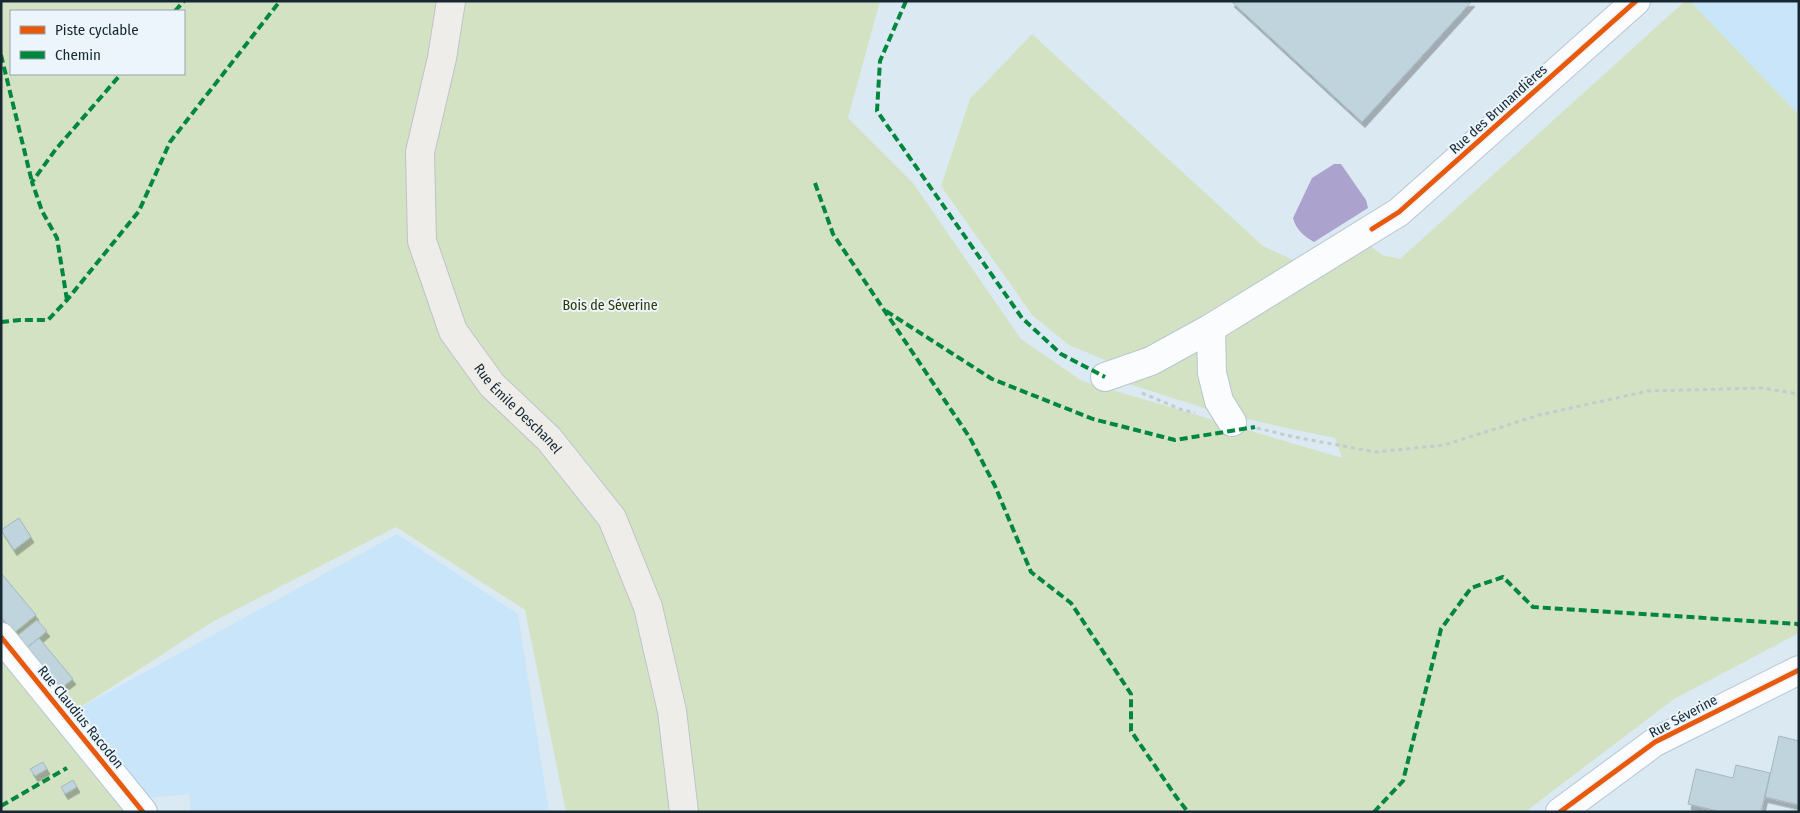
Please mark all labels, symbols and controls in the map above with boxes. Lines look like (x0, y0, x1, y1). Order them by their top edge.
legend (10, 10, 185, 75)
text: Piste cyclable (55, 21, 139, 39)
text: Chemin (55, 46, 101, 64)
street label: Rue des Brunandières (1446, 61, 1551, 158)
park label: Bois de Séverine (562, 297, 658, 314)
street label: Rue Émile Deschanel (470, 360, 565, 457)
street label: Rue Claudius Racodon (34, 663, 127, 772)
street label: Rue Séverine (1646, 691, 1720, 741)

